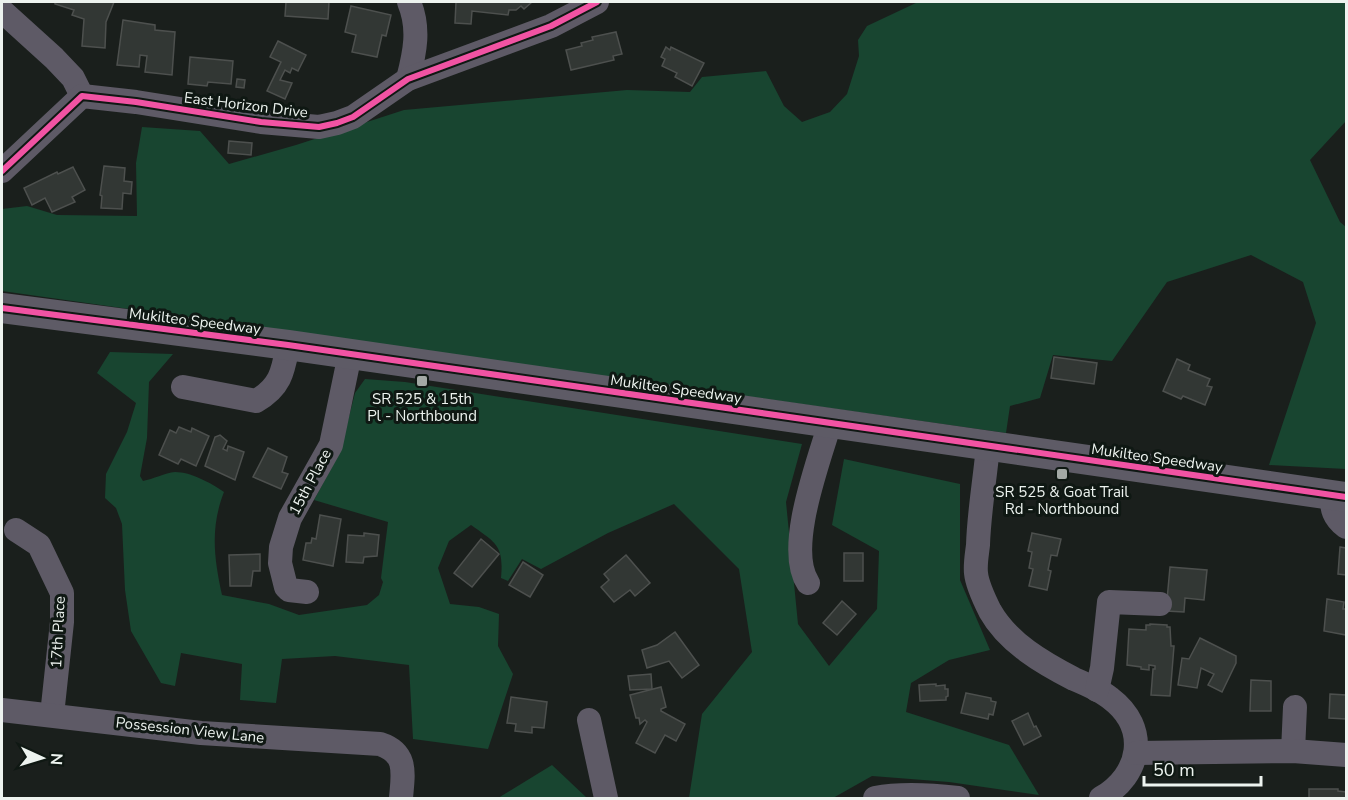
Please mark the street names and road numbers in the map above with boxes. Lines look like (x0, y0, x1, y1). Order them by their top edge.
street label: East Horizon Drive (183, 87, 309, 123)
street label: Mukilteo Speedway (128, 303, 262, 339)
street label: Mukilteo Speedway (609, 370, 743, 408)
street label: Mukilteo Speedway (1090, 439, 1224, 477)
street label: 15th Place (284, 445, 336, 519)
street label: 17th Place (46, 595, 70, 669)
street label: Possession View Lane (115, 712, 265, 748)

